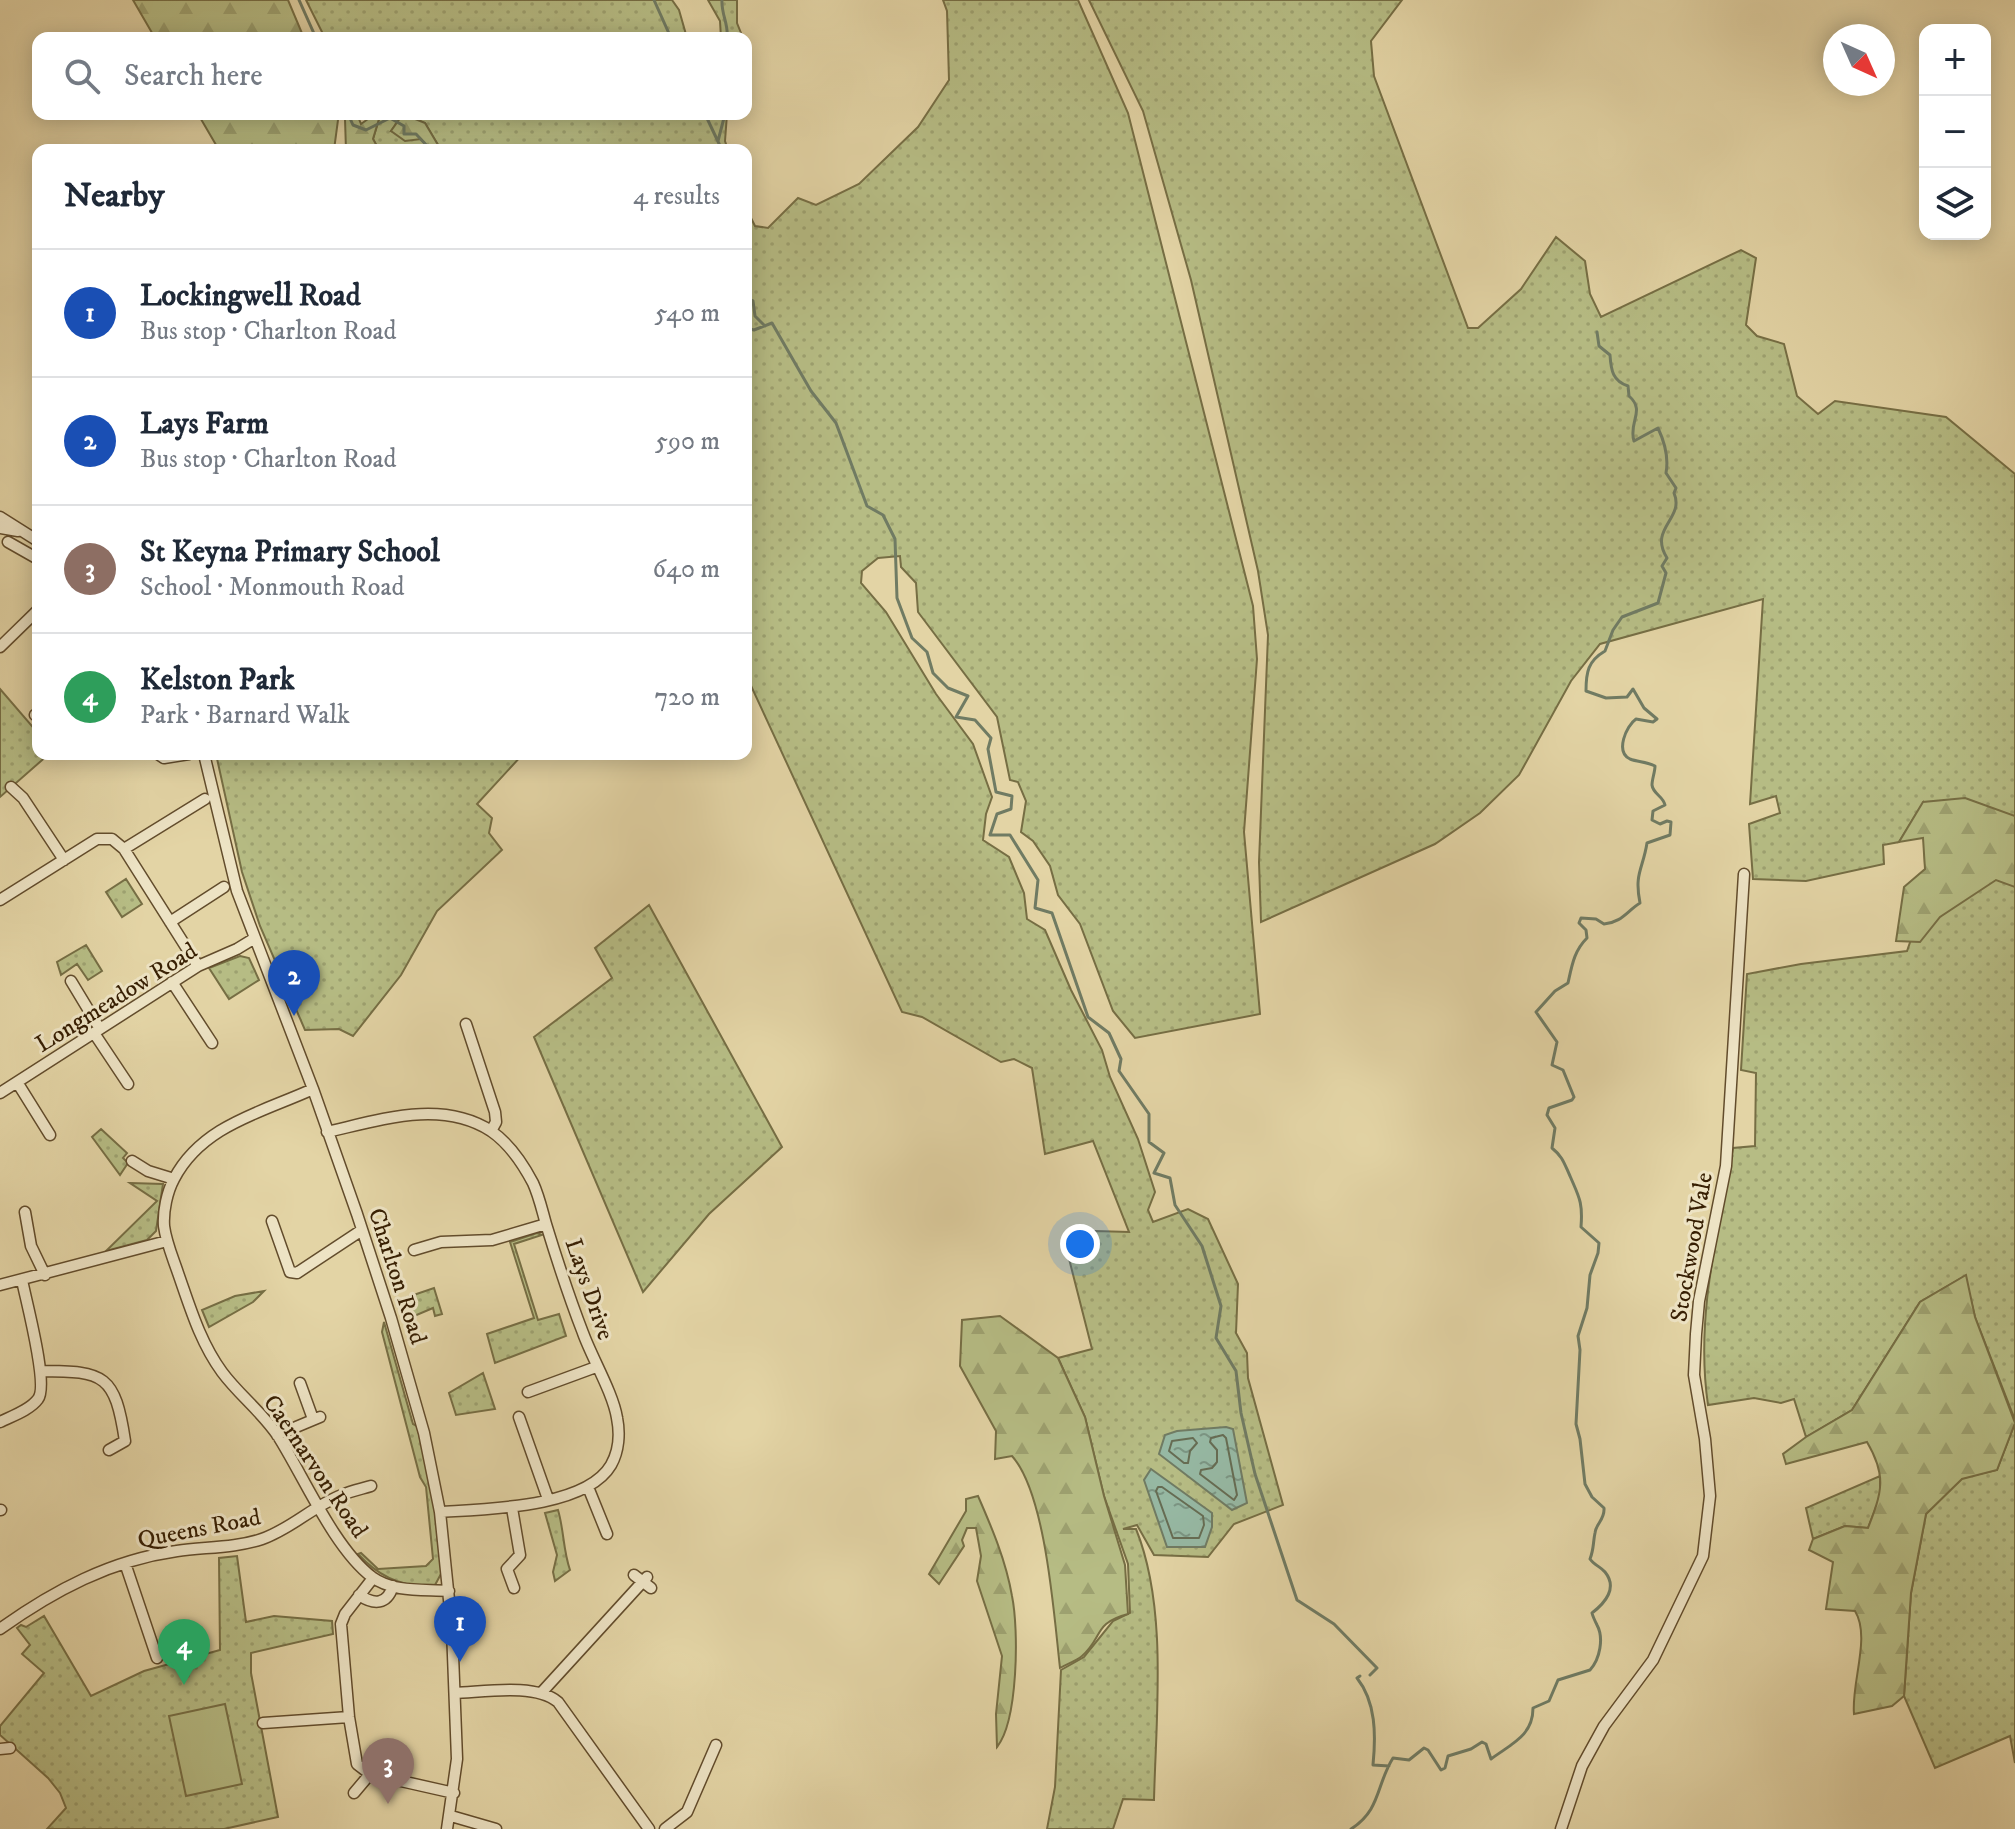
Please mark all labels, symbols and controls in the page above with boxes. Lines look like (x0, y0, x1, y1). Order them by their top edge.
north arrow (1823, 24, 1895, 96)
map controls (1919, 24, 1991, 240)
button: + (1919, 24, 1991, 96)
search box (32, 32, 752, 120)
icon: search (60, 54, 104, 98)
text: Search here (124, 58, 263, 95)
button: − (1919, 96, 1991, 168)
button: layers (1919, 168, 1991, 240)
text: Nearby (64, 175, 165, 217)
text: 4 results (633, 180, 720, 213)
text: Lockingwell Road (140, 278, 361, 315)
text: 1 (85, 297, 95, 330)
text: 540 m (654, 297, 720, 330)
text: Bus stop · Charlton Road (140, 315, 397, 348)
text: Lays Farm (140, 406, 269, 443)
text: 2 (84, 425, 96, 458)
text: 590 m (655, 425, 720, 458)
text: Bus stop · Charlton Road (140, 443, 397, 476)
text: St Keyna Primary School (140, 534, 440, 571)
text: 3 (85, 553, 95, 586)
text: 640 m (652, 553, 720, 586)
text: School · Monmouth Road (140, 571, 404, 604)
text: Kelston Park (140, 662, 295, 699)
text: 4 (83, 681, 97, 714)
text: 720 m (654, 681, 720, 714)
text: Park · Barnard Walk (140, 699, 350, 732)
street label: Longmeadow Road (30, 936, 203, 1060)
pin: 2 (268, 950, 320, 1016)
street label: Stockwood Vale (1664, 1170, 1720, 1324)
street label: Charlton Road (361, 1204, 433, 1348)
your location (1060, 1224, 1100, 1264)
street label: Lays Drive (558, 1235, 620, 1344)
street label: Caernarvon Road (256, 1389, 374, 1544)
street label: Queens Road (135, 1502, 263, 1556)
pin: 1 (434, 1596, 486, 1662)
pin: 4 (158, 1619, 210, 1685)
pin: 3 (362, 1738, 414, 1804)

